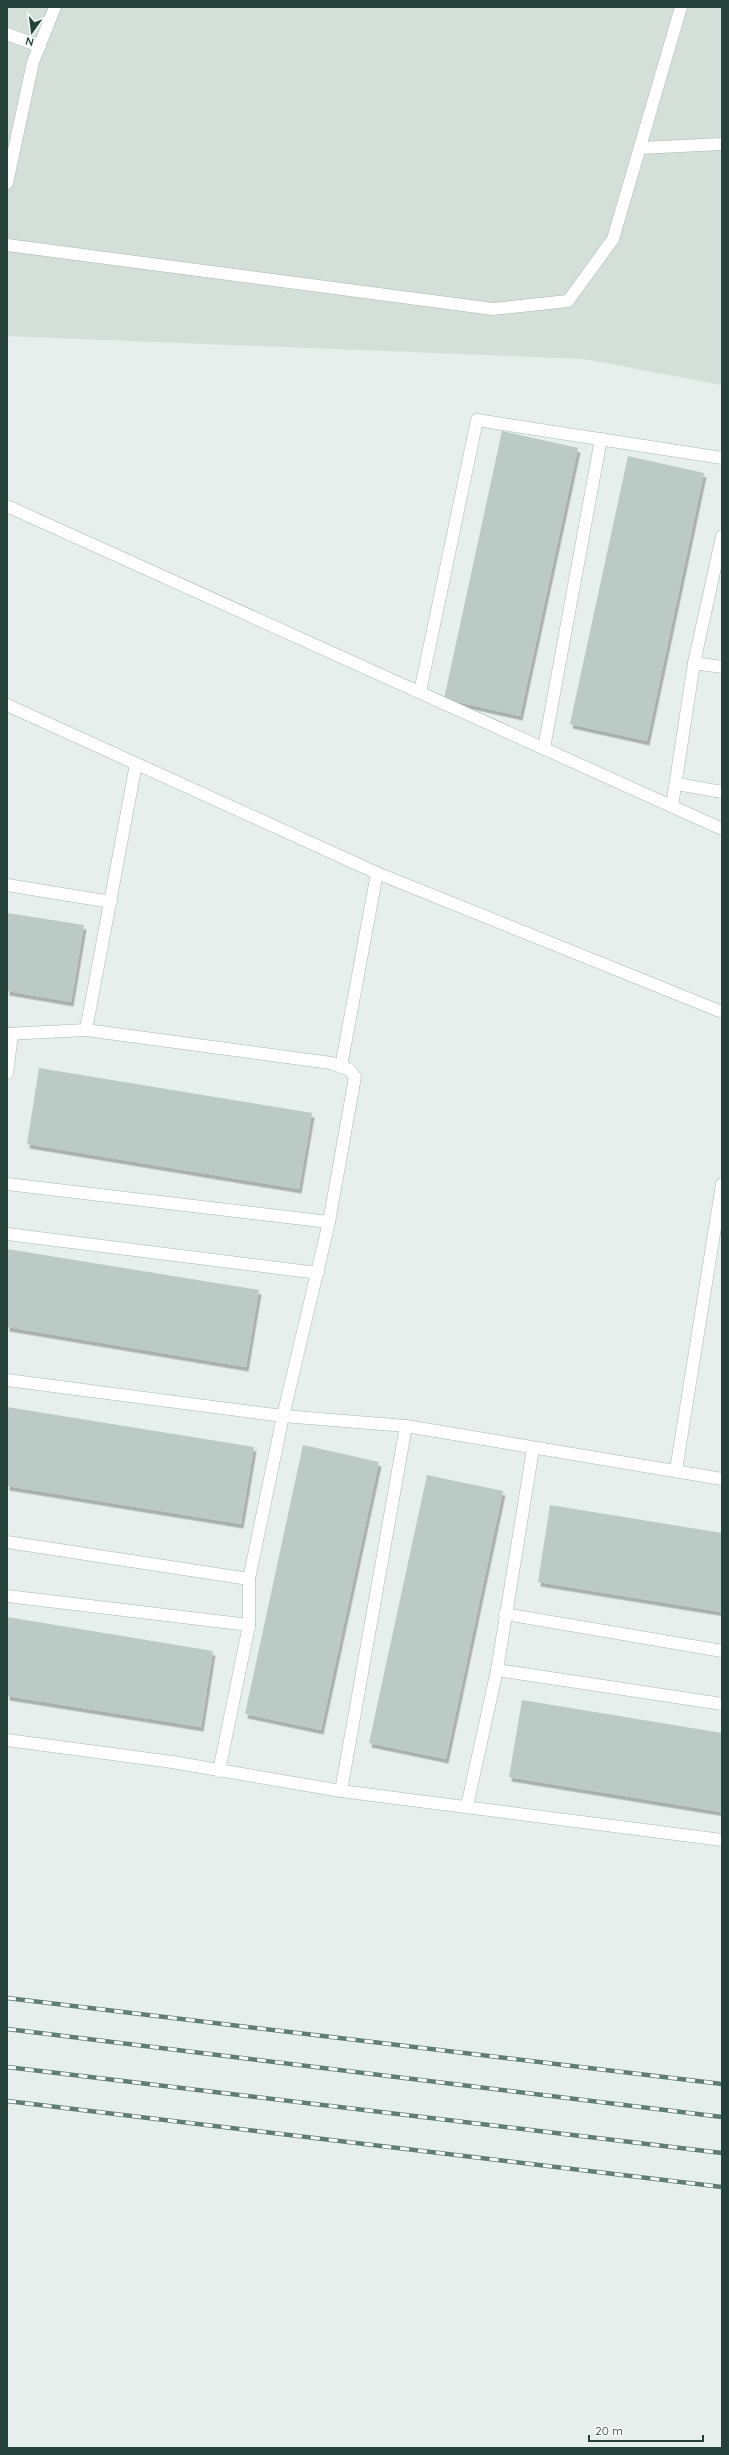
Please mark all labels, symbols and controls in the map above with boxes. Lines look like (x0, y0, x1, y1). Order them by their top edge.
north arrow (12, 12, 52, 52)
text: N (24, 34, 35, 49)
scale bar (589, 2417, 703, 2443)
text: 20 m (595, 2423, 623, 2438)

